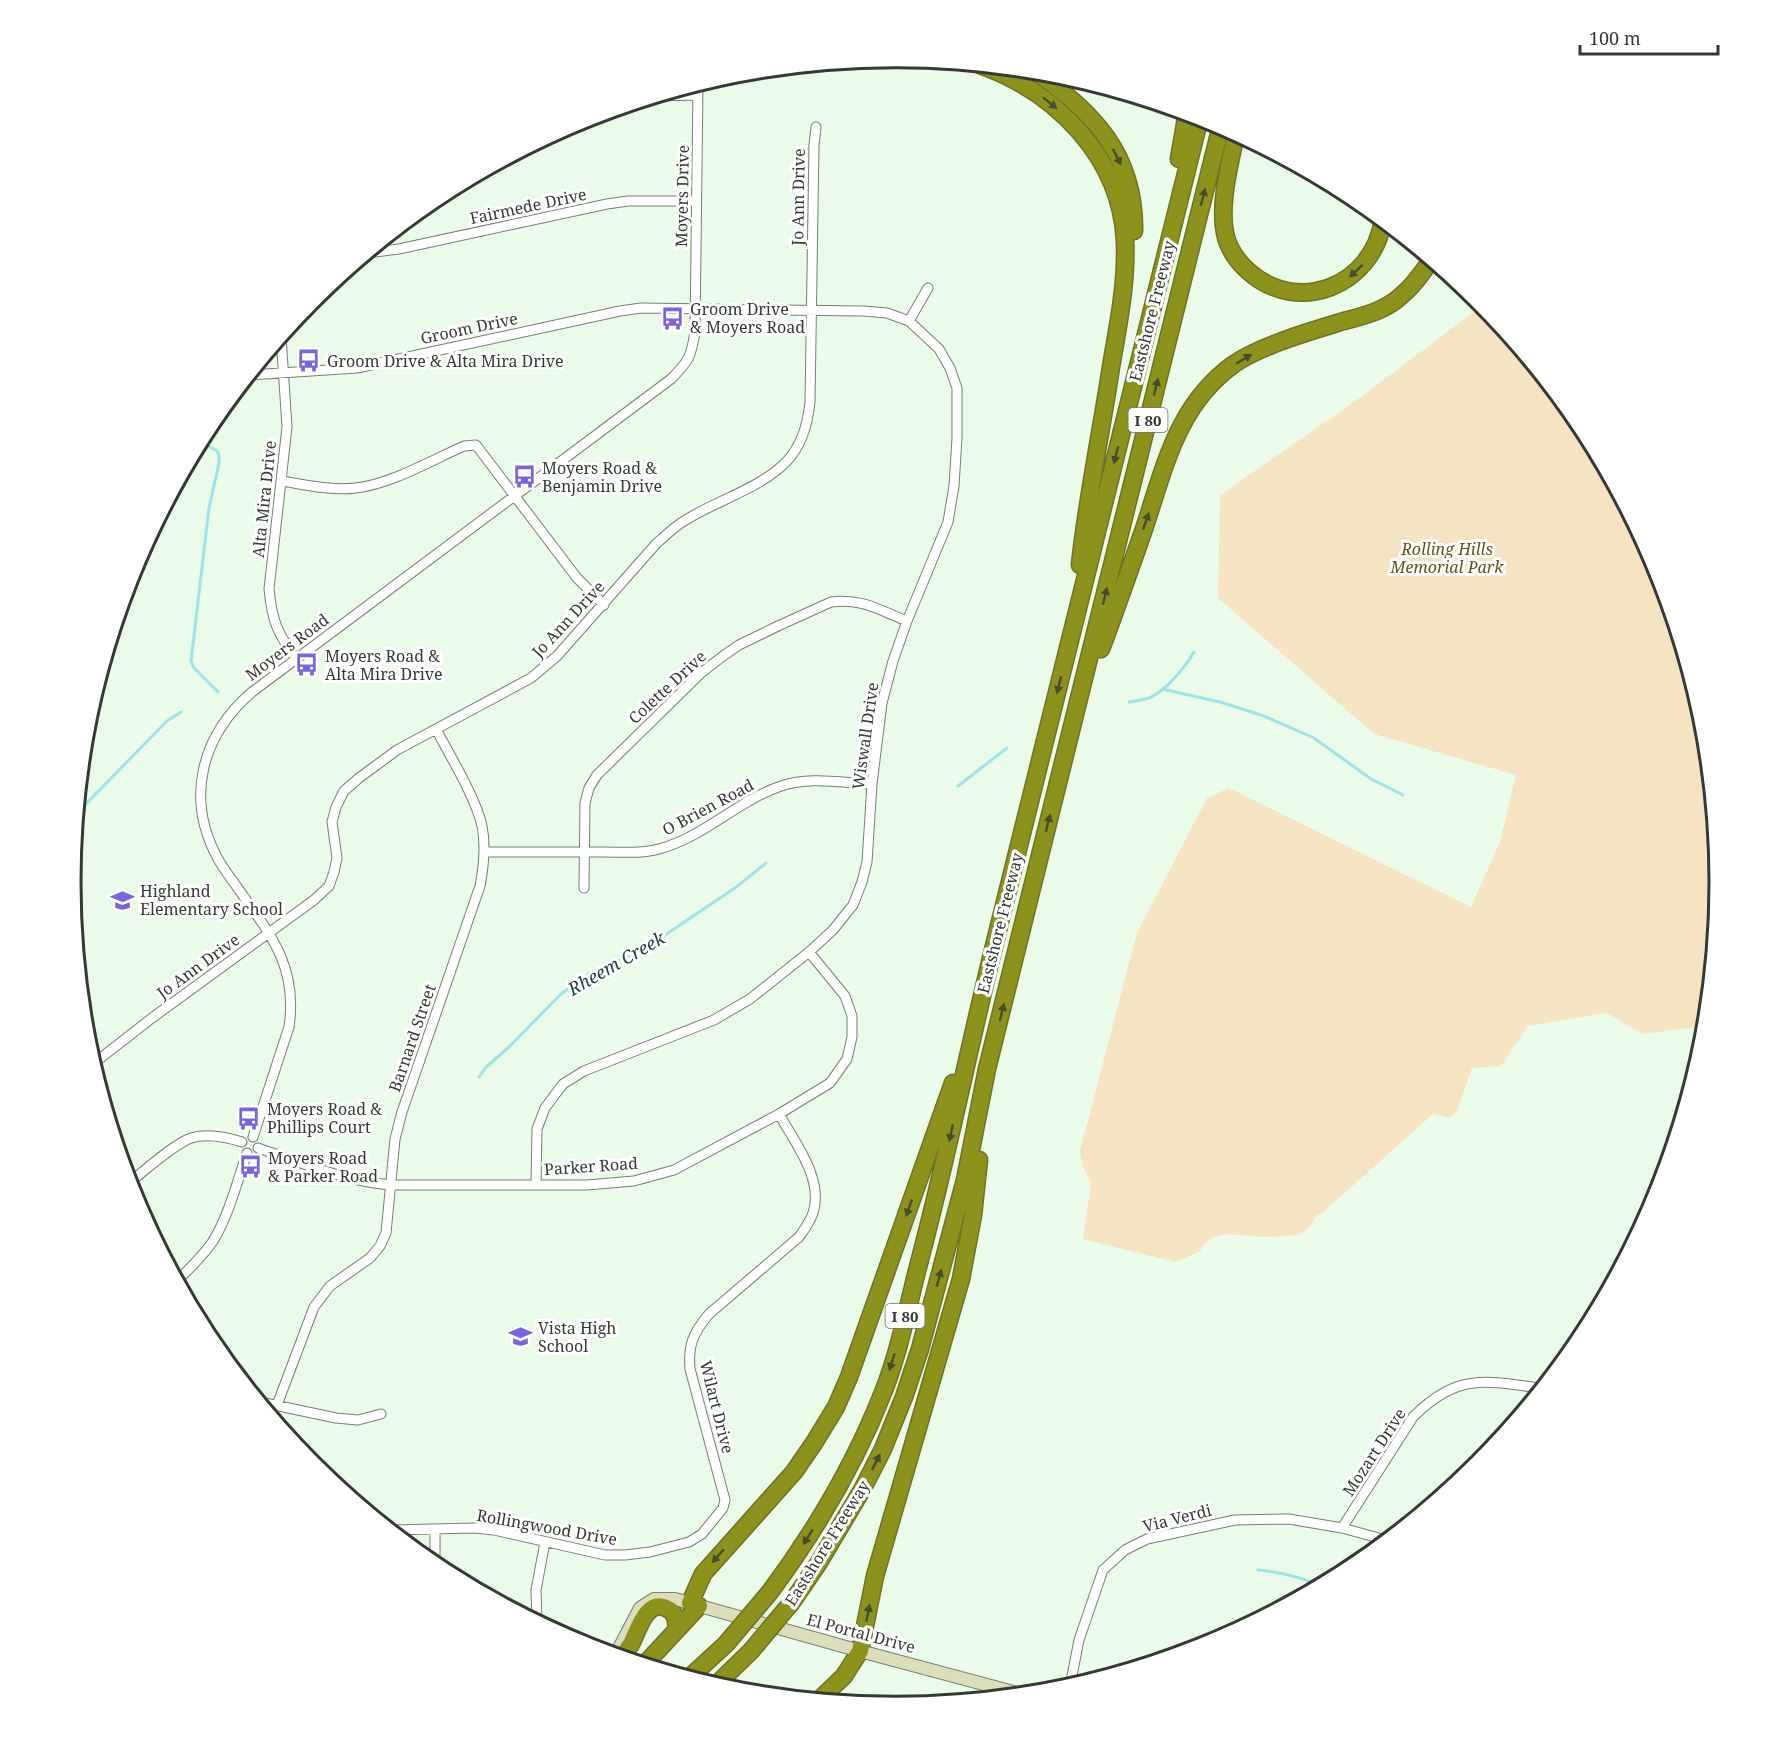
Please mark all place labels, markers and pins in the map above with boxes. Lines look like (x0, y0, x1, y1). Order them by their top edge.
place label: Groom Drive & Moyers Road (690, 298, 805, 338)
bus stop icon: Groom Drive & Moyers Road (659, 305, 685, 331)
bus stop icon: Groom Drive & Alta Mira Drive (296, 348, 322, 374)
place label: Groom Drive & Alta Mira Drive (327, 350, 564, 372)
place label: Moyers Road & Benjamin Drive (542, 457, 662, 497)
bus stop icon: Moyers Road & Benjamin Drive (511, 464, 537, 490)
place label: Moyers Road & Alta Mira Drive (325, 645, 443, 685)
bus stop icon: Moyers Road & Alta Mira Drive (294, 652, 320, 678)
place label: Highland Elementary School (140, 880, 283, 920)
school or university icon: Highland Elementary School (109, 887, 135, 913)
place label: Moyers Road & Phillips Court (267, 1098, 382, 1138)
bus stop icon: Moyers Road & Phillips Court (236, 1105, 262, 1131)
place label: Moyers Road & Parker Road (268, 1147, 378, 1187)
bus stop icon: Moyers Road & Parker Road (237, 1154, 263, 1180)
place label: Vista High School (538, 1317, 617, 1357)
school or university icon: Vista High School (507, 1324, 533, 1350)

